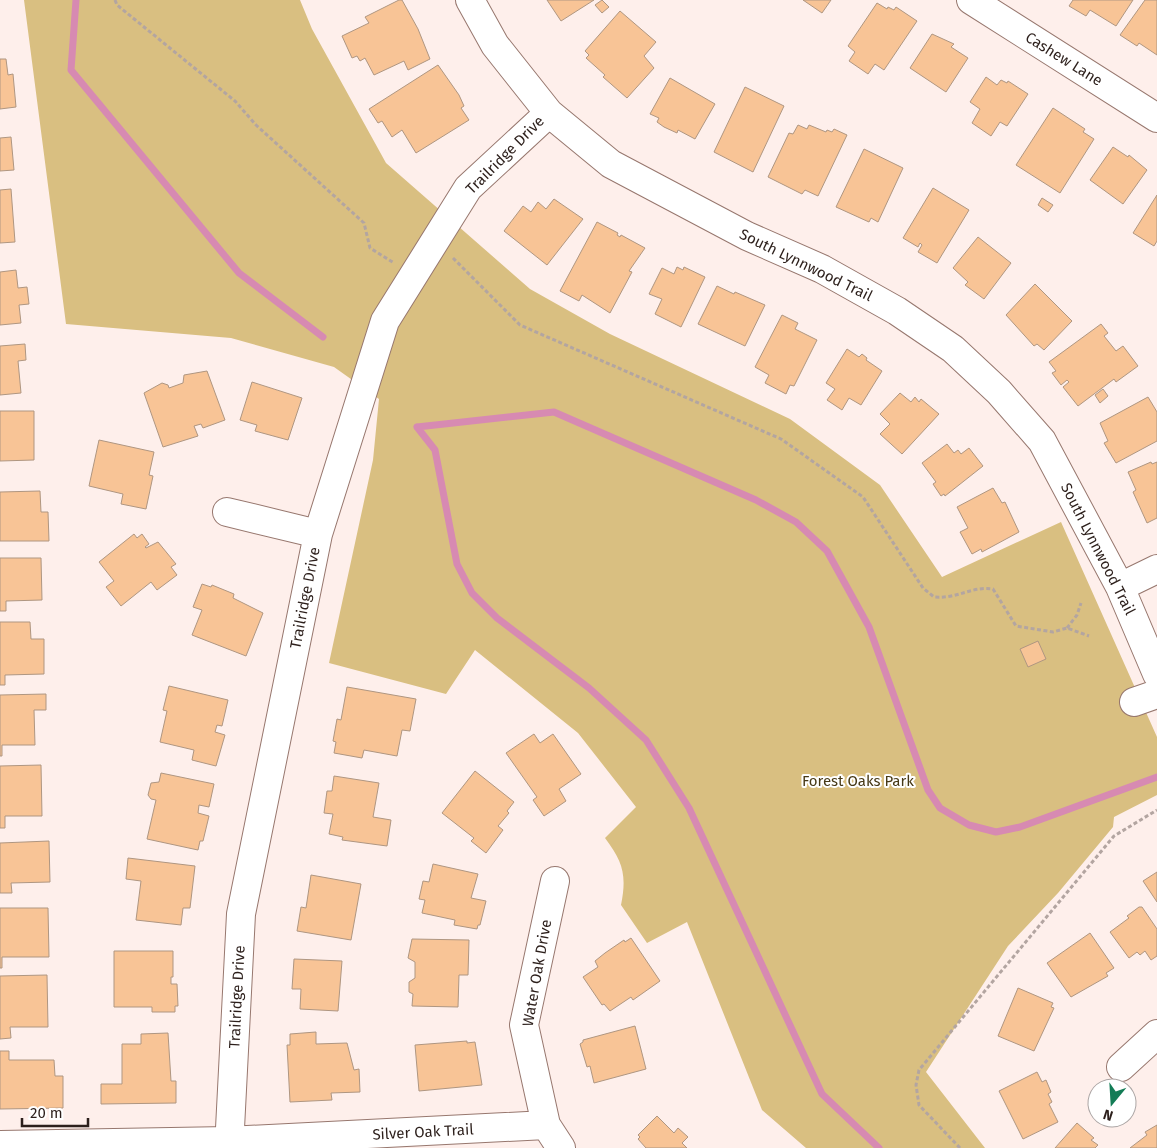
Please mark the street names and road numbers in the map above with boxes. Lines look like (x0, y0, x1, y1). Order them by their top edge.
street label: Cashew Lane (1022, 28, 1106, 90)
street label: Trailridge Drive (462, 112, 548, 198)
street label: South Lynnwood Trail (737, 225, 876, 305)
street label: South Lynnwood Trail (1057, 480, 1139, 619)
street label: Trailridge Drive (286, 546, 324, 650)
street label: Water Oak Drive (519, 918, 555, 1028)
street label: Trailridge Drive (225, 945, 249, 1049)
street label: Silver Oak Trail (372, 1120, 475, 1144)

